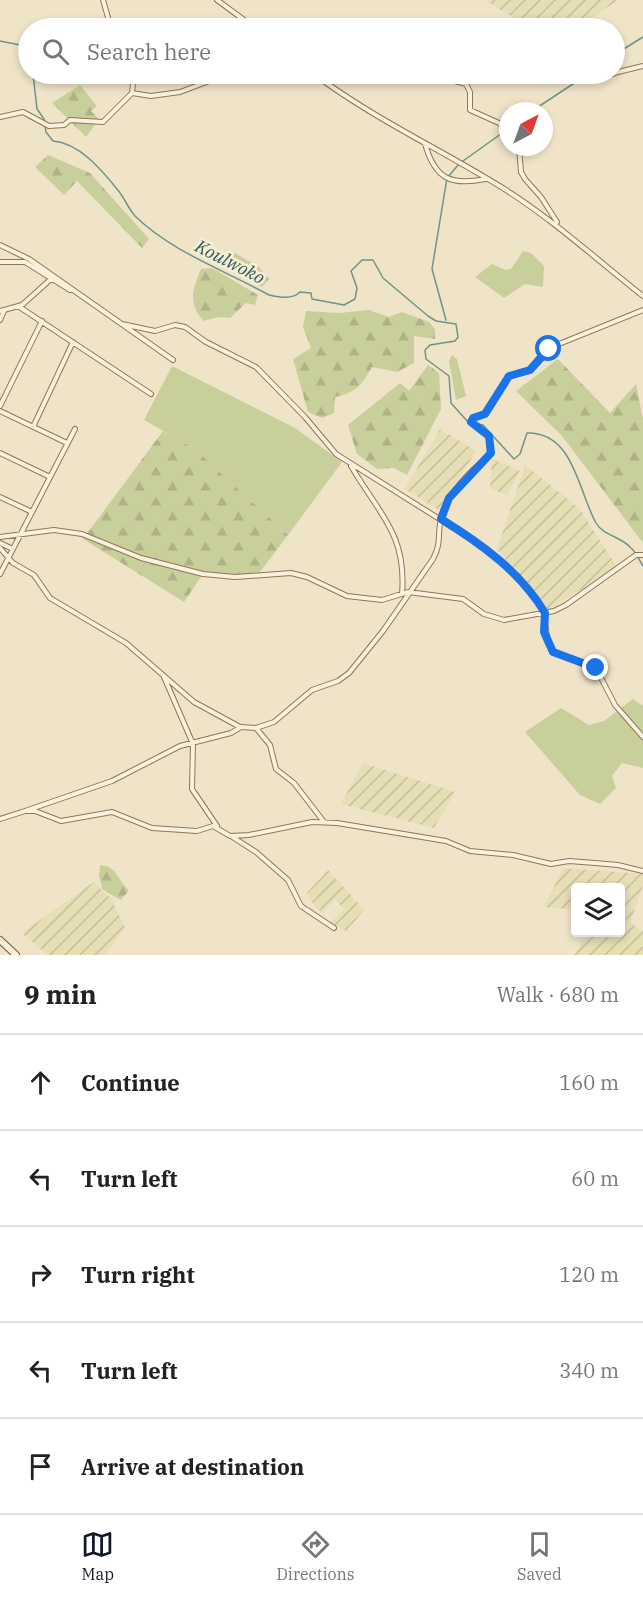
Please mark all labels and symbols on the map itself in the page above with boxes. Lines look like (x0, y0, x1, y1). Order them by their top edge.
north arrow (499, 102, 553, 156)
water label: Koulwoko (191, 234, 269, 289)
route start (535, 335, 561, 361)
route end (582, 654, 608, 680)

